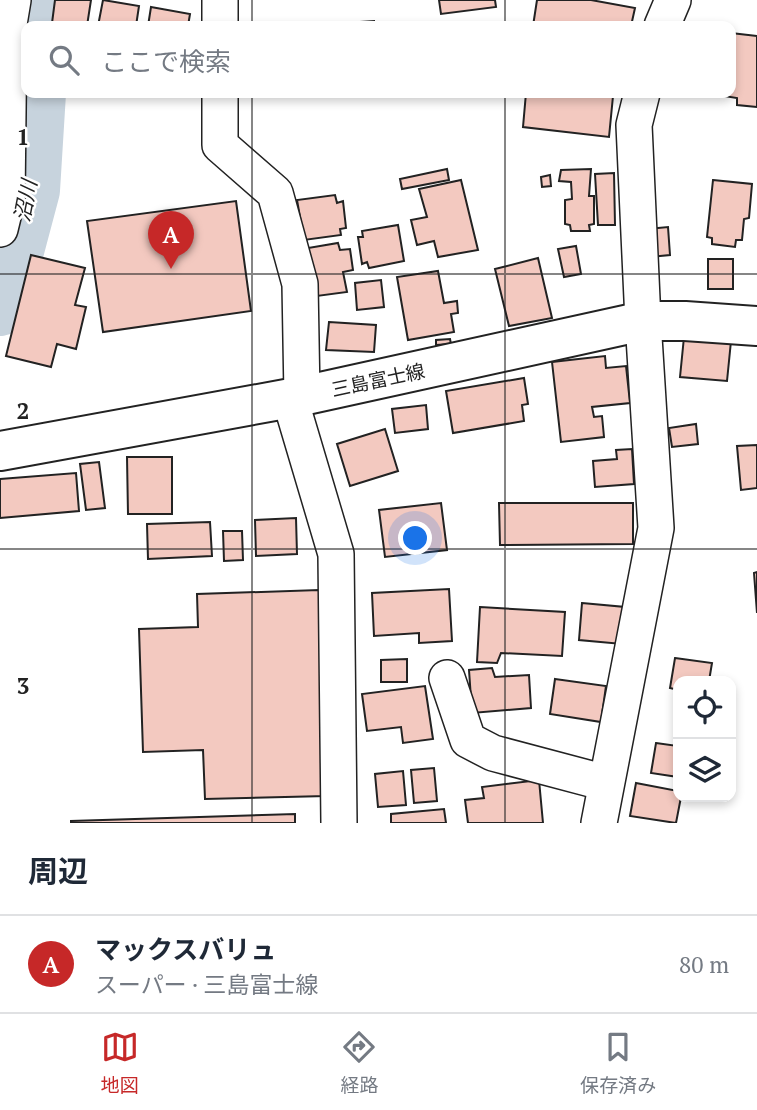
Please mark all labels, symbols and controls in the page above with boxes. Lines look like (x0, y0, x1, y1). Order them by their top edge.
search box (21, 21, 736, 98)
icon: search (45, 41, 83, 79)
text: ここで検索 (101, 44, 231, 78)
text: 1 (17, 121, 30, 152)
water label: 沼川 (7, 176, 43, 224)
pin: A (148, 211, 194, 269)
street label: 三島富士線 (329, 357, 427, 402)
text: 2 (17, 395, 30, 426)
your location (398, 521, 432, 555)
text: 3 (17, 670, 30, 701)
map controls (673, 676, 736, 802)
button: locate (673, 676, 736, 739)
button: layers (673, 739, 736, 802)
text: 周辺 (28, 851, 88, 891)
text: マックスバリュ (95, 932, 276, 966)
text: A (43, 949, 59, 980)
text: 80 m (679, 949, 729, 980)
text: スーパー · 三島富士線 (95, 969, 318, 1000)
tab: 地図 (101, 1028, 139, 1097)
tab: 経路 (340, 1028, 378, 1097)
tab: 保存済み (580, 1028, 656, 1097)

